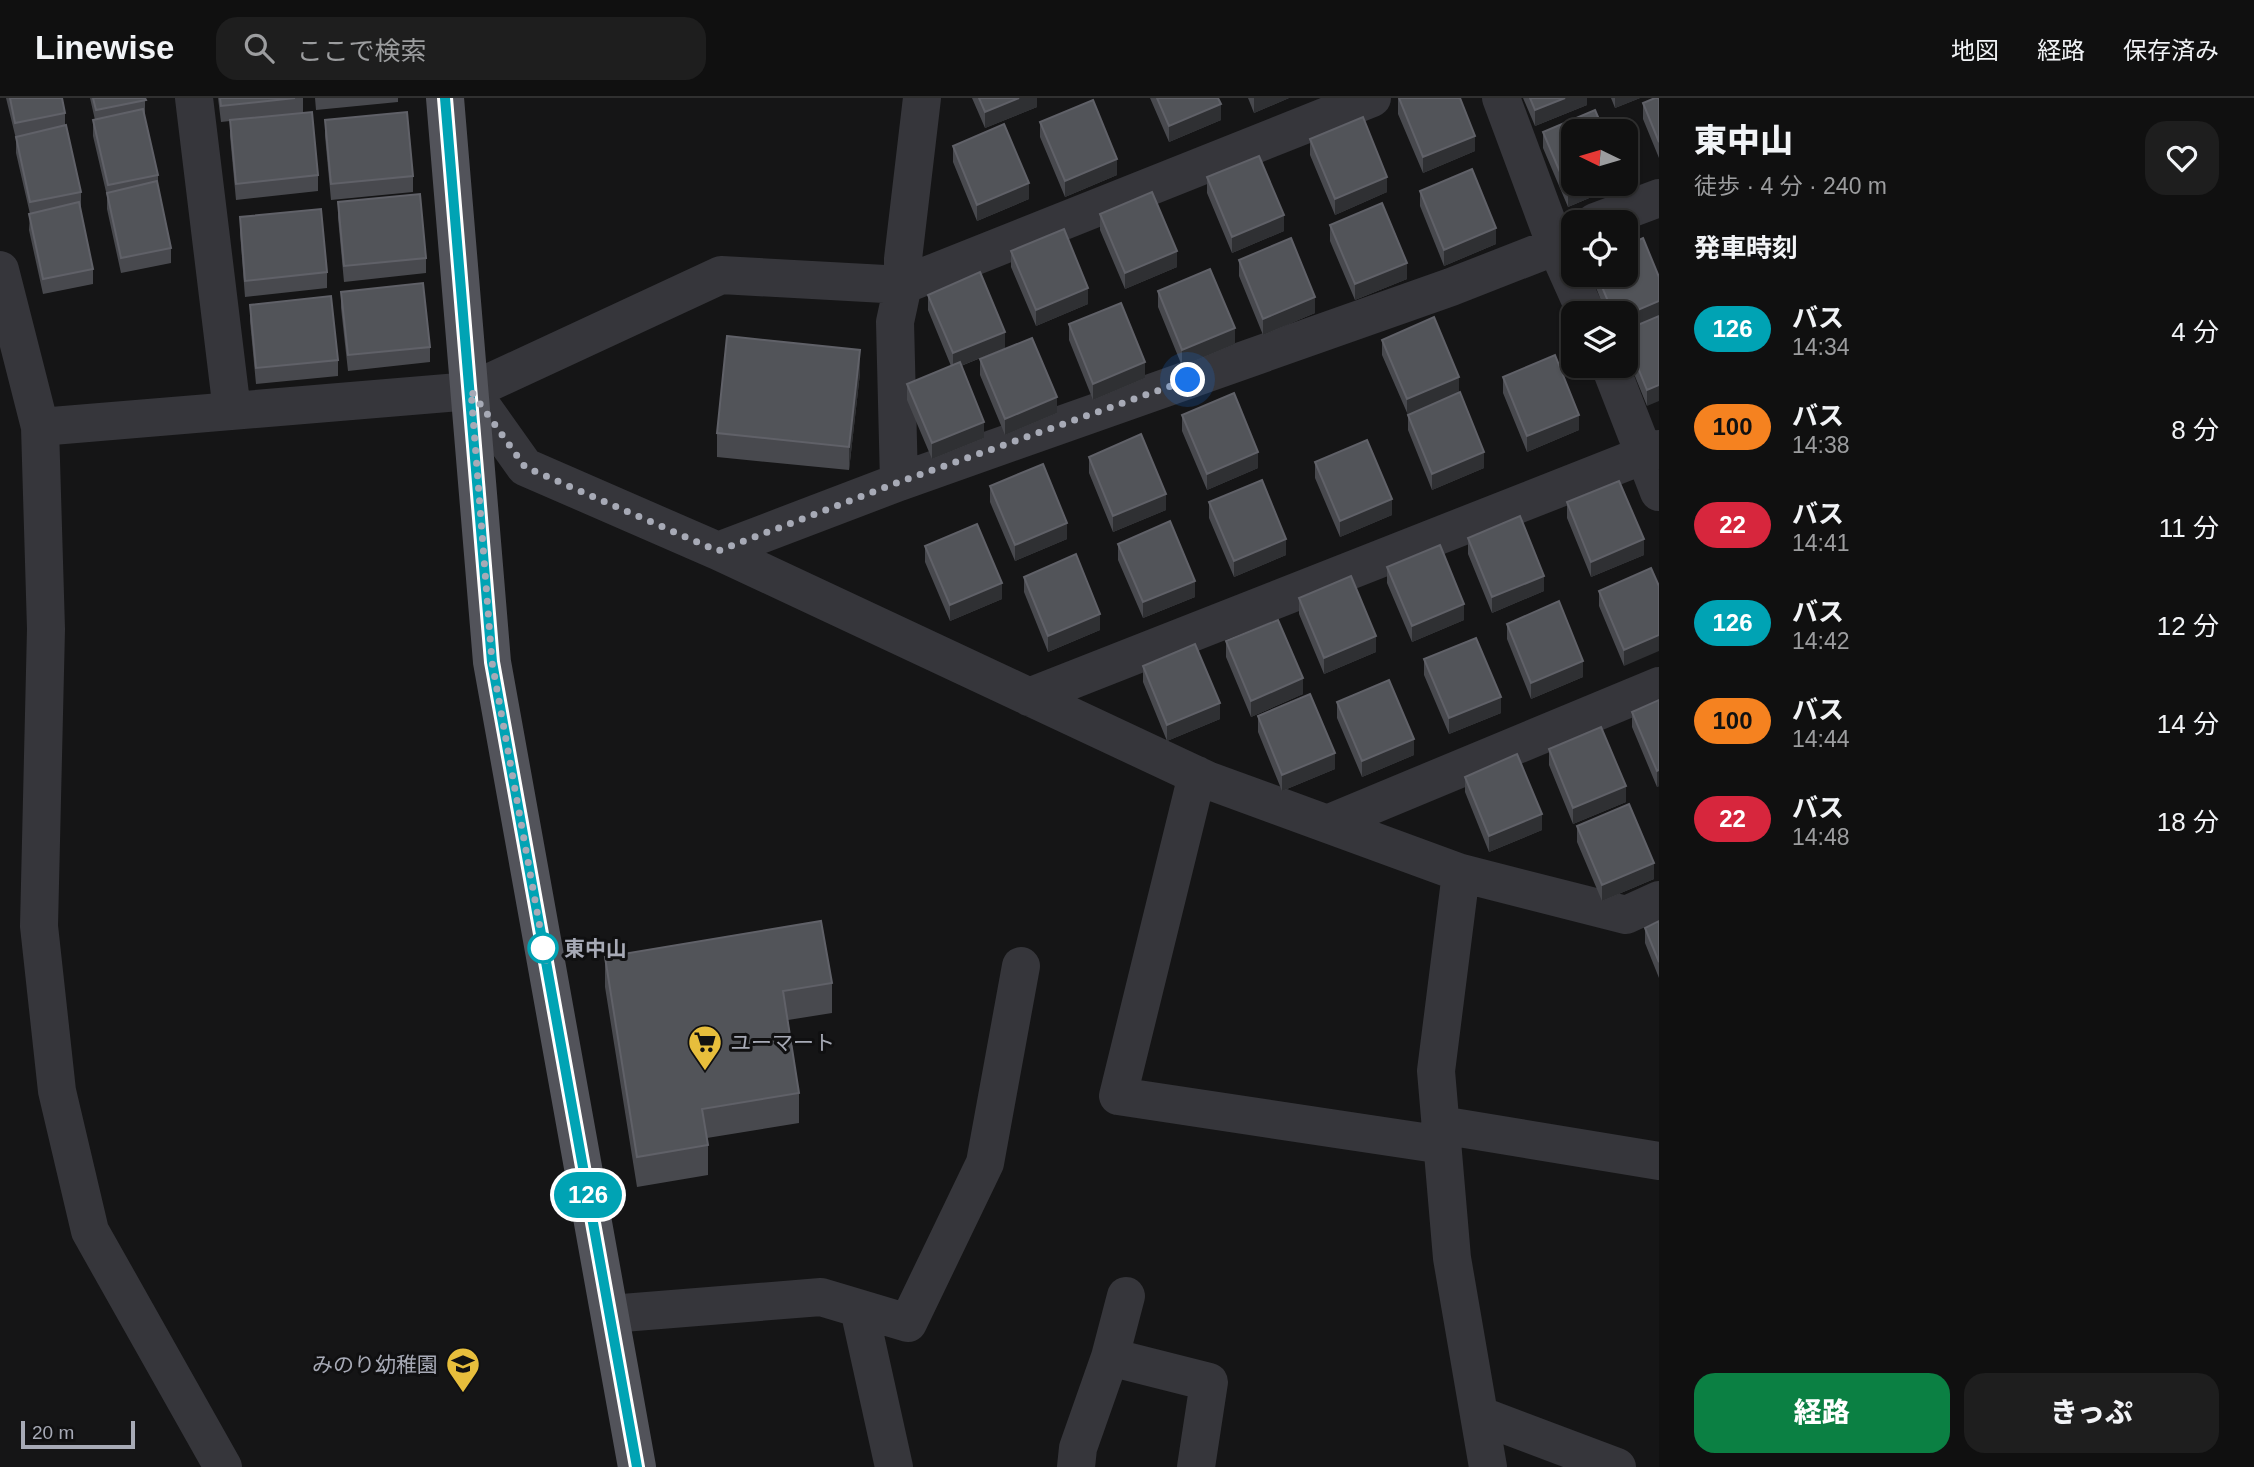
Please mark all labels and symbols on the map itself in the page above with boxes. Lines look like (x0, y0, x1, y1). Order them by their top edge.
north arrow (1561, 119, 1638, 196)
your location (1170, 362, 1205, 397)
marker: 東中山 (528, 933, 558, 963)
place label: 東中山 (564, 937, 627, 960)
supermarket icon: ユーマート (686, 1023, 724, 1072)
place label: ユーマート (730, 1031, 835, 1054)
line badge: 126 (548, 1172, 628, 1218)
school or university icon: みのり幼稚園 (444, 1345, 482, 1394)
place label: みのり幼稚園 (312, 1353, 438, 1376)
scale bar (21, 1418, 135, 1450)

